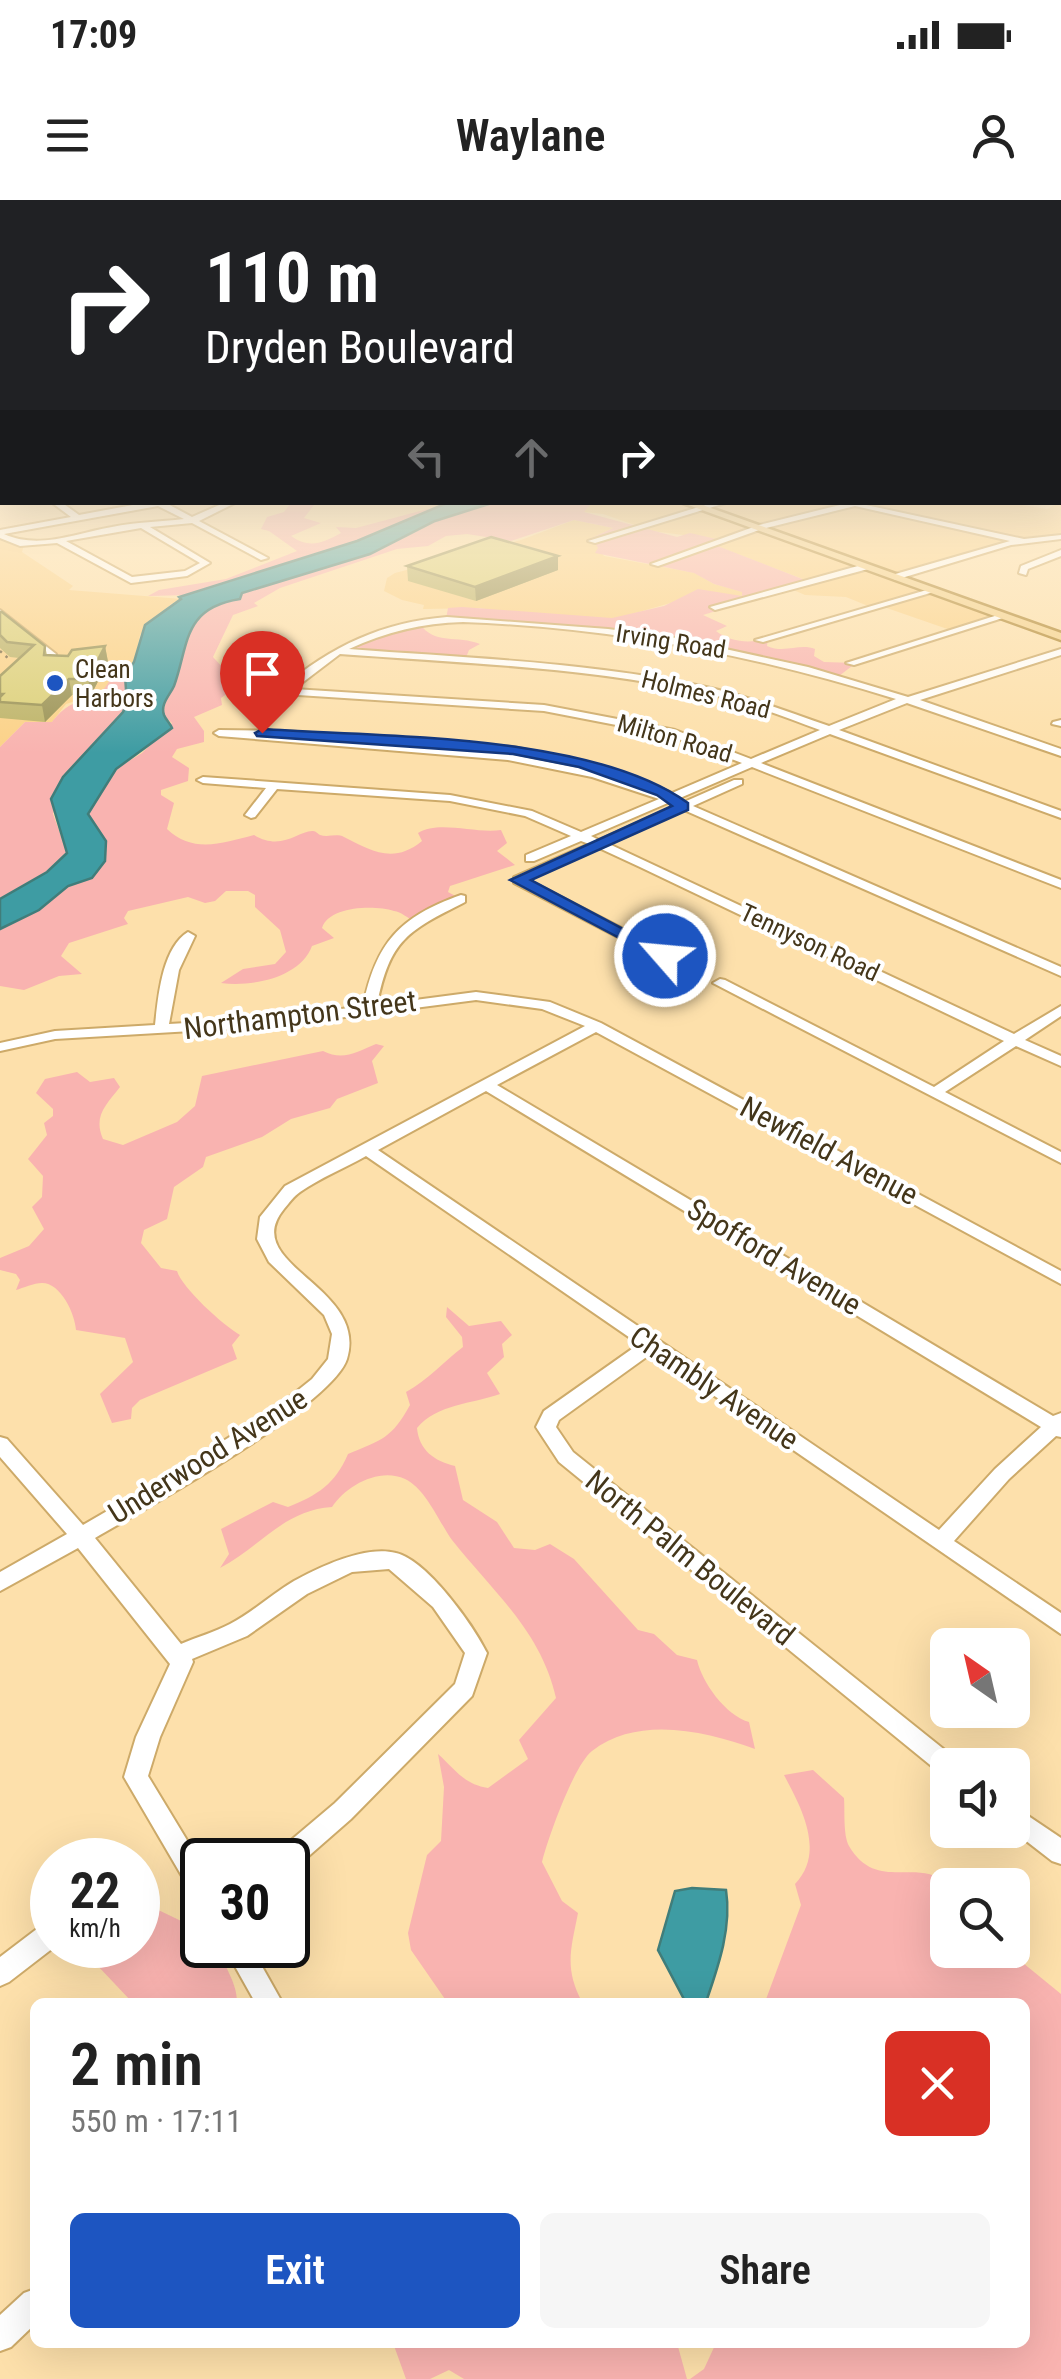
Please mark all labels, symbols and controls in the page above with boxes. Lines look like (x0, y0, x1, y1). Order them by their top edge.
text: 17:09 (50, 13, 137, 57)
icon: menu (40, 108, 95, 163)
icon: person (966, 108, 1021, 163)
text: Waylane (456, 109, 605, 162)
text: 110 m (205, 237, 379, 319)
icon: right (40, 240, 170, 370)
text: Dryden Boulevard (205, 321, 515, 374)
icon: left (399, 430, 454, 485)
icon: ahead (504, 430, 559, 485)
icon: right (609, 430, 664, 485)
street label: Irving Road (614, 618, 728, 664)
pin (220, 631, 305, 734)
icon: arrive (235, 646, 290, 701)
place label: Clean Harbors (75, 655, 154, 713)
street label: Holmes Road (638, 664, 773, 724)
marker: Clean Harbors (44, 672, 66, 694)
street label: Milton Road (614, 708, 736, 769)
street label: Tennyson Road (736, 898, 884, 987)
position arrow (613, 904, 717, 1008)
street label: Northampton Street (182, 983, 418, 1046)
street label: Newfield Avenue (735, 1089, 924, 1212)
street label: Spofford Avenue (681, 1191, 867, 1322)
street label: Chambly Avenue (623, 1318, 805, 1457)
street label: Underwood Avenue (102, 1380, 313, 1531)
street label: North Palm Boulevard (579, 1463, 802, 1653)
north arrow (930, 1628, 1030, 1728)
map controls (930, 1628, 1030, 1968)
button: sound (930, 1748, 1030, 1848)
speed limit sign: 30 (180, 1838, 310, 1968)
text: 22 (70, 1862, 120, 1920)
button: search (930, 1868, 1030, 1968)
text: km/h (69, 1914, 121, 1943)
text: 2 min (70, 2029, 203, 2100)
button: close (885, 2031, 990, 2136)
text: 550 m · 17:11 (70, 2102, 242, 2140)
button: Exit (70, 2213, 520, 2328)
button: Share (540, 2213, 990, 2328)

